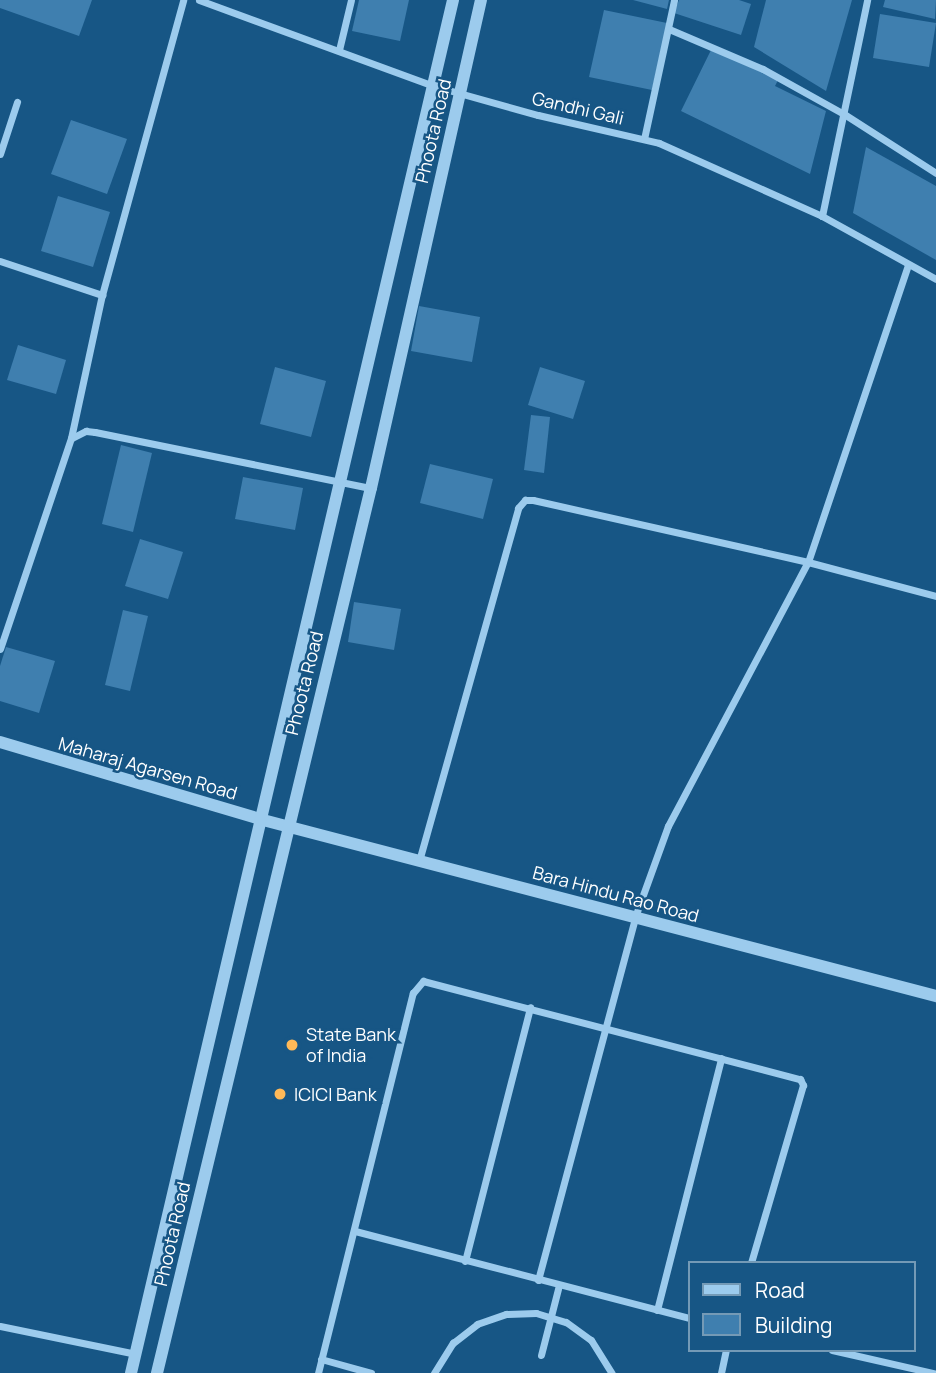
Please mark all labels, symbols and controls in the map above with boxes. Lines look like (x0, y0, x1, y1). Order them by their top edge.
street label: Phoota Road (411, 77, 455, 185)
street label: Gandhi Gali (530, 87, 626, 129)
street label: Phoota Road (281, 629, 327, 737)
street label: Maharaj Agarsen Road (56, 732, 240, 804)
street label: Bara Hindu Rao Road (531, 861, 701, 927)
place label: State Bank of India (306, 1024, 396, 1066)
marker: State Bank of India (284, 1037, 300, 1053)
place label: ICICI Bank (294, 1083, 377, 1105)
marker: ICICI Bank (272, 1086, 288, 1102)
street label: Phoota Road (150, 1180, 194, 1288)
legend (688, 1261, 915, 1352)
text: Road (755, 1276, 805, 1304)
text: Building (755, 1311, 832, 1339)

